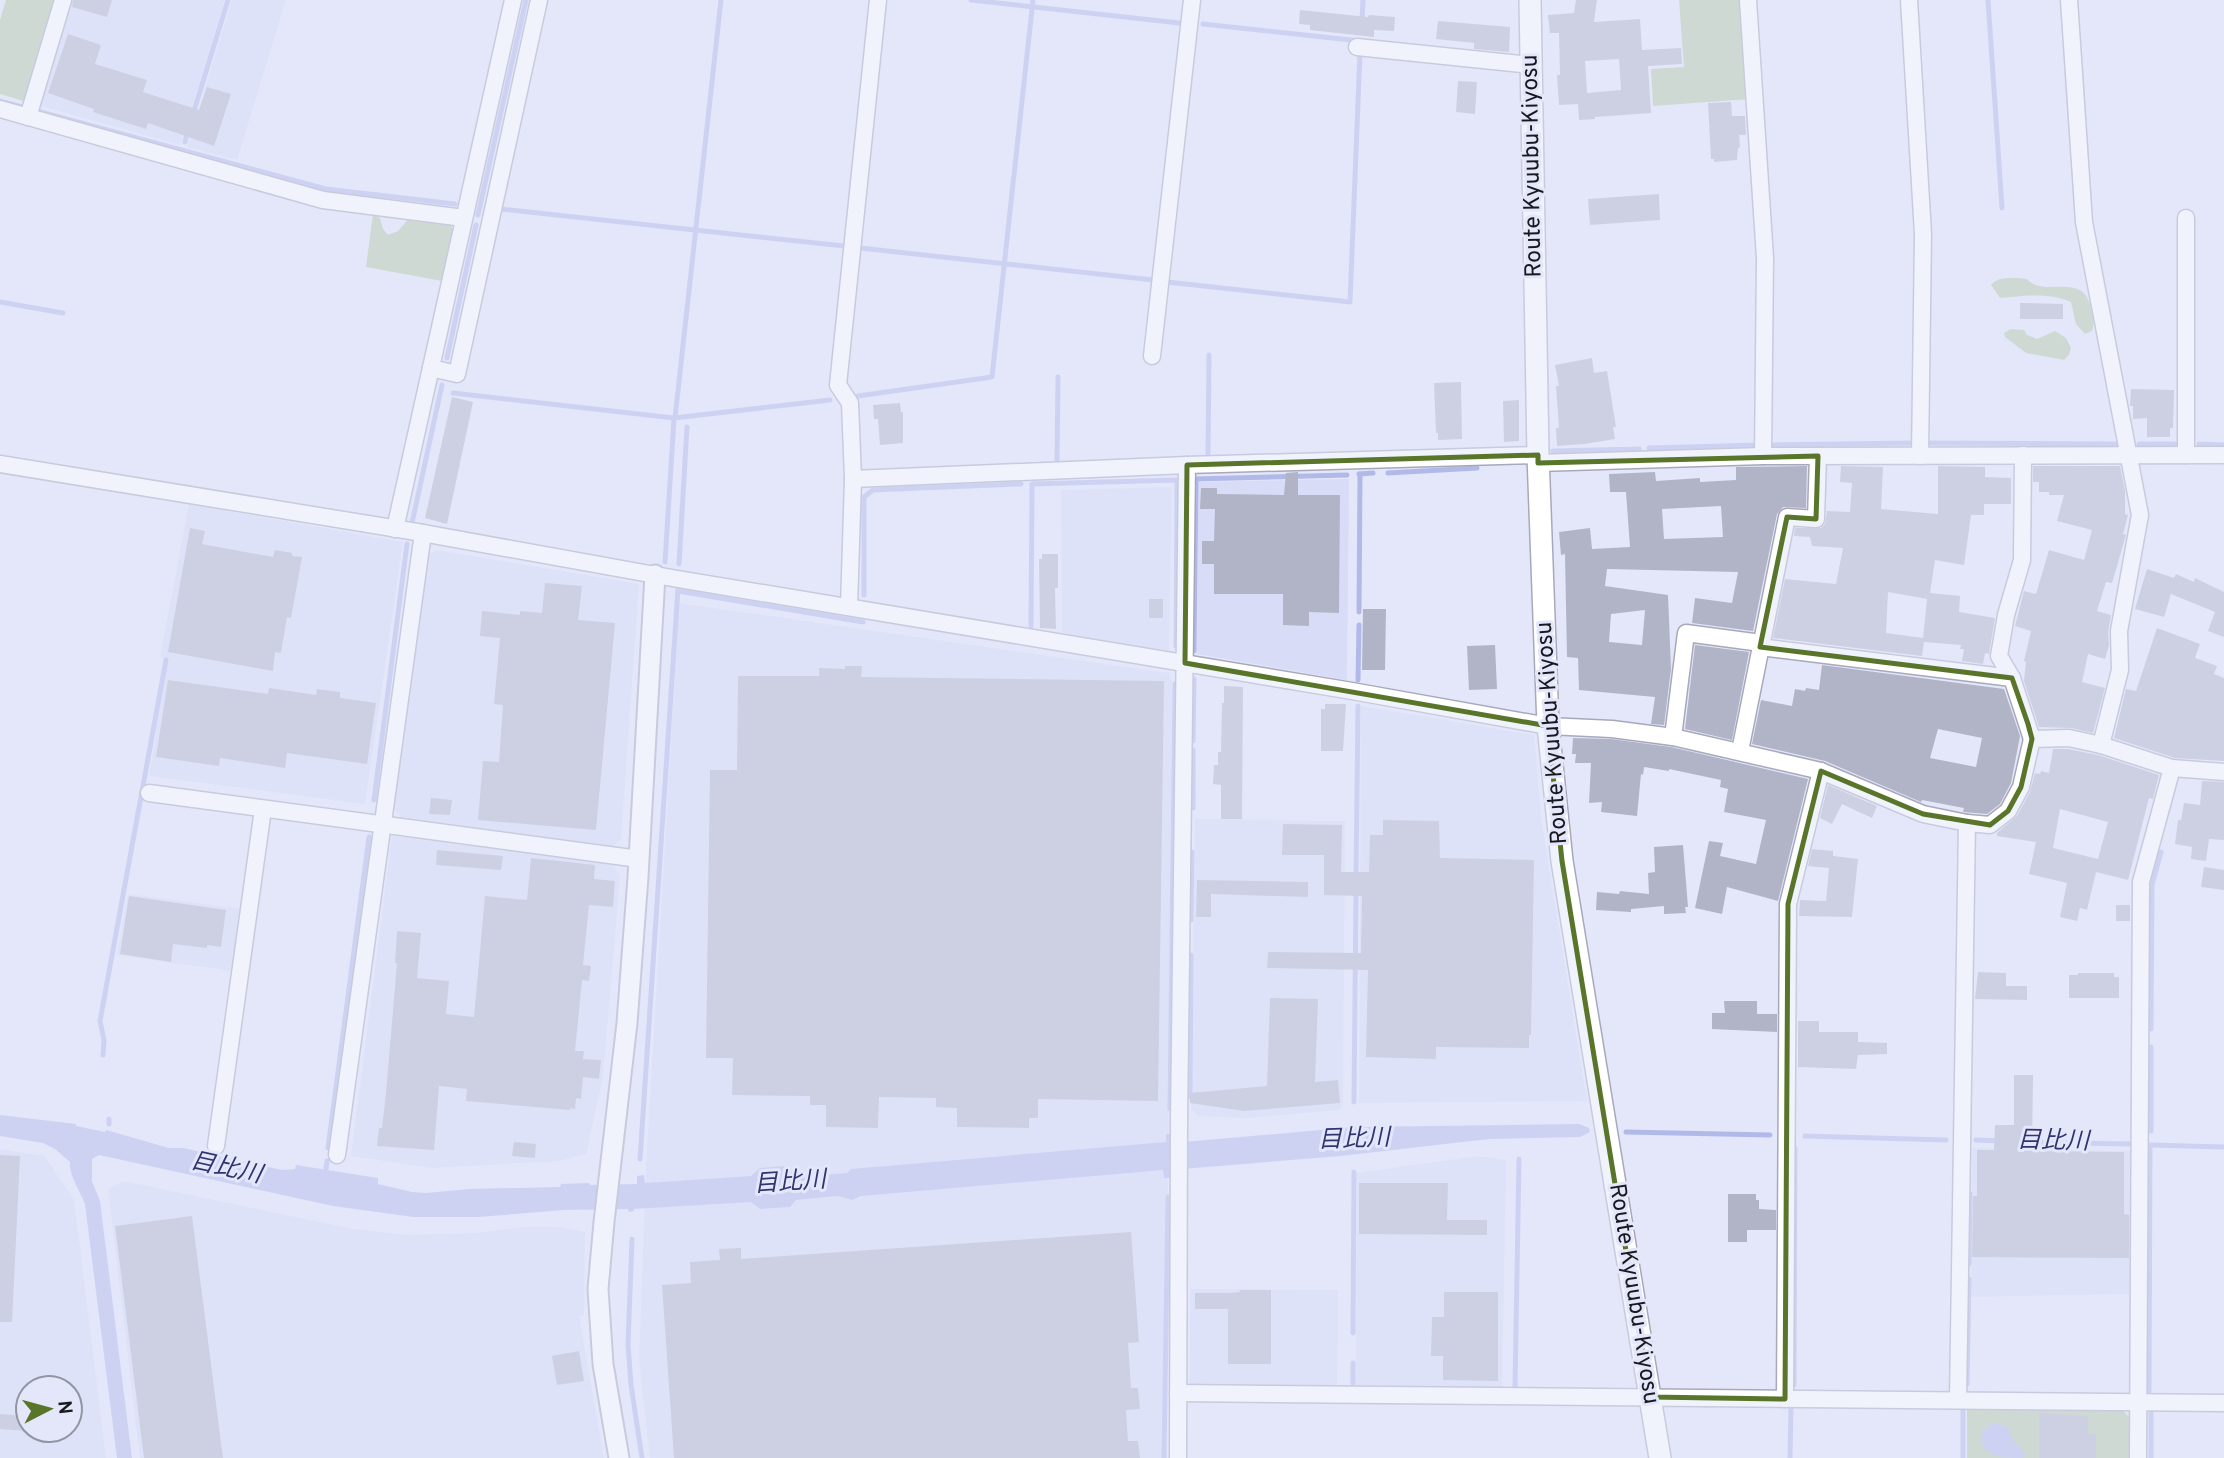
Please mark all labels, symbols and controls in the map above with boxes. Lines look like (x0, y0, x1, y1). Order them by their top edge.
street label: Route Kyuubu-Kiyosu (1517, 54, 1549, 278)
street label: Route Kyuubu-Kiyosu (1531, 621, 1575, 845)
water label: 目比川 (1317, 1124, 1393, 1156)
water label: 目比川 (2017, 1126, 2092, 1158)
water label: 目比川 (188, 1147, 267, 1192)
water label: 目比川 (753, 1165, 830, 1200)
street label: Route Kyuubu-Kiyosu (1601, 1182, 1665, 1406)
north arrow (14, 1374, 84, 1444)
text: N (51, 1399, 77, 1415)

